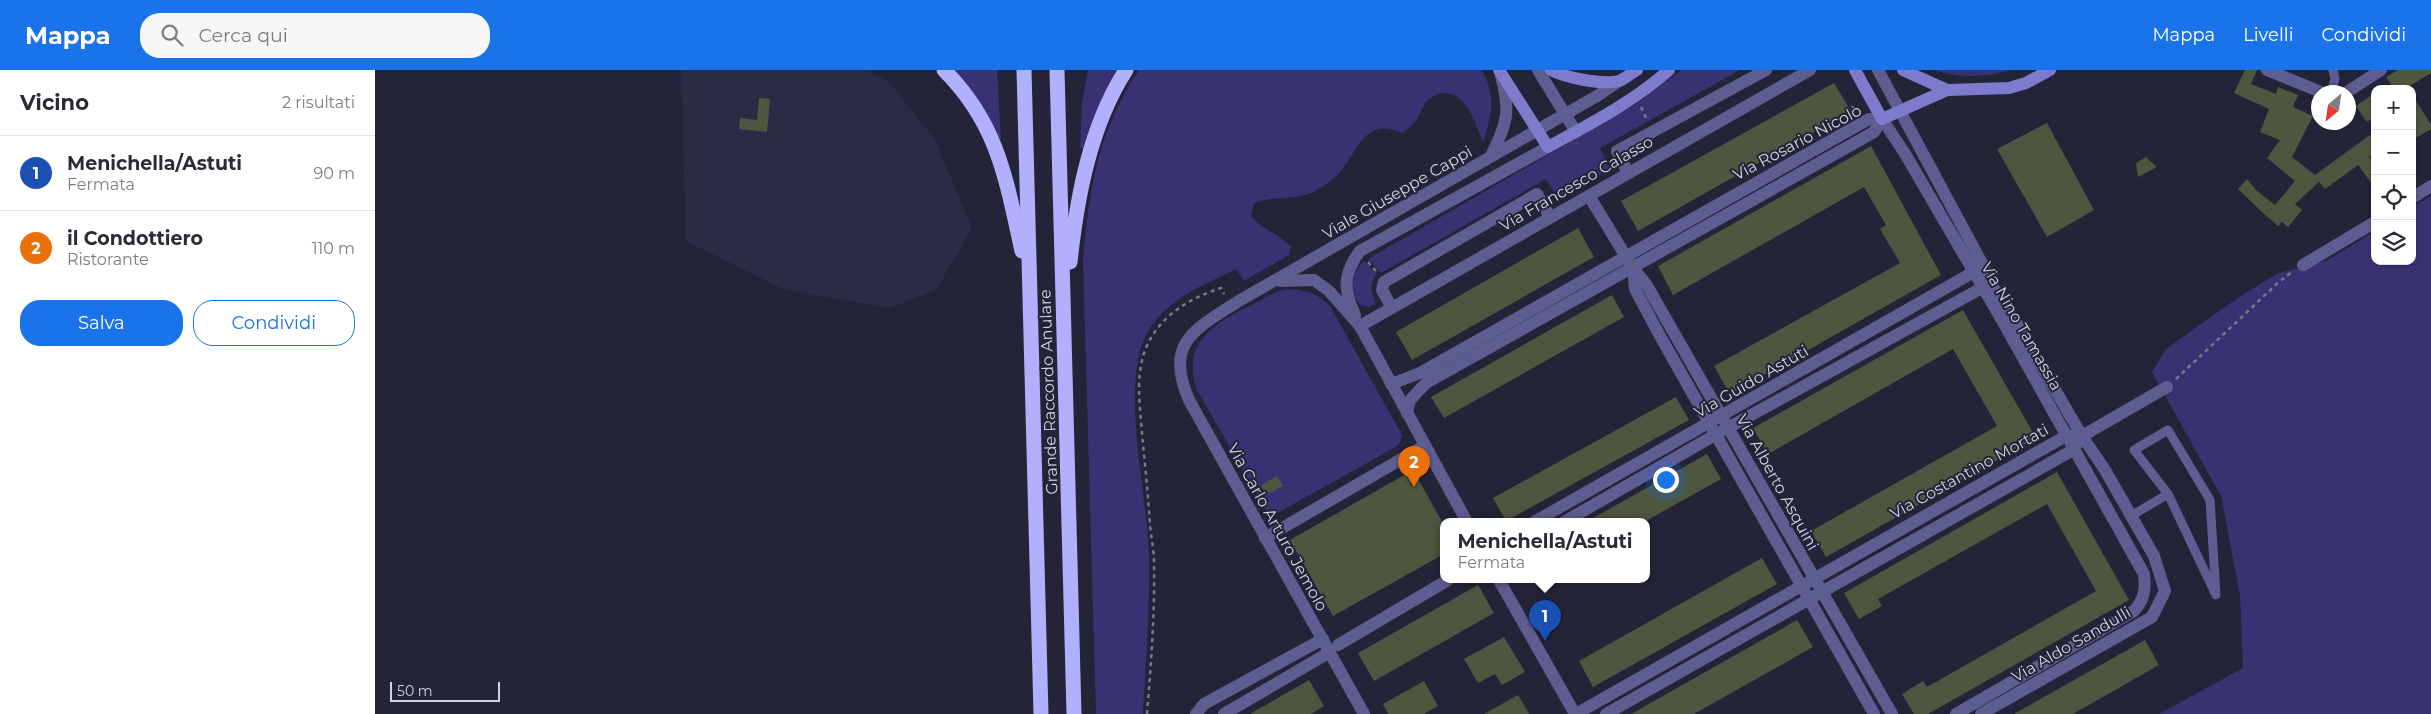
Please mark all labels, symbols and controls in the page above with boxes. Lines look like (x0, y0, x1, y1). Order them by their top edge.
search box (140, 13, 490, 58)
text: Mappa (25, 21, 110, 50)
icon: search (158, 21, 186, 49)
text: Cerca qui (198, 24, 288, 47)
text: Mappa (2152, 24, 2215, 46)
text: Livelli (2243, 24, 2294, 46)
text: Condividi (2322, 24, 2406, 46)
north arrow (2311, 85, 2356, 130)
map controls (2371, 85, 2416, 265)
button: + (2371, 85, 2416, 130)
text: Vicino (20, 90, 89, 115)
text: 2 risultati (282, 93, 355, 112)
street label: Via Rosario Nicolò (1730, 100, 1865, 184)
button: − (2371, 130, 2416, 175)
street label: Via Francesco Calasso (1496, 132, 1656, 235)
street label: Viale Giuseppe Cappi (1319, 142, 1476, 243)
text: Menichella/Astuti (67, 152, 242, 175)
text: 1 (33, 164, 39, 183)
text: 90 m (313, 164, 355, 183)
text: Fermata (67, 175, 135, 194)
button: locate (2371, 175, 2416, 220)
button: layers (2371, 220, 2416, 265)
text: il Condottiero (67, 227, 203, 250)
text: 2 (31, 239, 41, 258)
text: 110 m (312, 239, 355, 258)
text: Ristorante (67, 250, 149, 269)
street label: Via Nino Tamassia (1977, 259, 2066, 394)
street label: Grande Raccordo Anulare (1035, 289, 1062, 495)
button: Salva (20, 300, 183, 346)
button: Condividi (193, 300, 355, 346)
street label: Via Guido Astuti (1691, 341, 1812, 422)
street label: Via Alberto Asquini (1732, 411, 1823, 554)
street label: Via Costantino Mortati (1887, 420, 2052, 523)
street label: Via Carlo Arturo Jemolo (1223, 440, 1332, 615)
pin: 2 (1398, 446, 1430, 487)
your location (1653, 467, 1679, 493)
popup (1440, 518, 1650, 583)
text: Menichella/Astuti (1457, 530, 1633, 553)
text: Fermata (1457, 553, 1525, 572)
pin: 1 (1529, 600, 1561, 641)
street label: Via Aldo Sandulli (2008, 603, 2134, 686)
scale bar (390, 679, 500, 702)
text: 50 m (397, 682, 433, 700)

